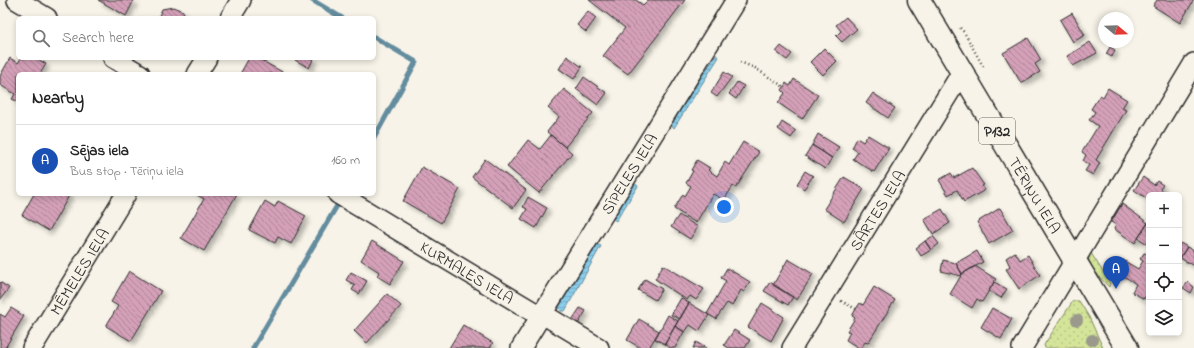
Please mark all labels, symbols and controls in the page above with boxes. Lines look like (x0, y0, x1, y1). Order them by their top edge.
north arrow (1098, 12, 1134, 48)
search box (16, 16, 376, 60)
icon: search (30, 27, 52, 49)
text: Search here (62, 27, 134, 49)
text: Nearby (32, 86, 84, 111)
road number: P132 (979, 118, 1015, 144)
street label: SĪPELES IELA (596, 129, 665, 220)
text: Sējas iela (70, 140, 129, 162)
text: A (41, 151, 49, 170)
text: 160 m (331, 151, 360, 170)
street label: TĒRIŅU IELA (1001, 153, 1066, 239)
text: Bus stop · Tēriņu iela (70, 162, 184, 181)
street label: SĀRTES IELA (845, 166, 913, 256)
map controls (1146, 192, 1182, 336)
button: + (1146, 192, 1182, 228)
your location (714, 197, 734, 217)
street label: MĒMELES IELA (45, 224, 116, 320)
button: − (1146, 228, 1182, 264)
street label: KURMALES IELA (415, 236, 518, 311)
pin: A (1103, 256, 1129, 289)
button: locate (1146, 264, 1182, 300)
button: layers (1146, 300, 1182, 336)

